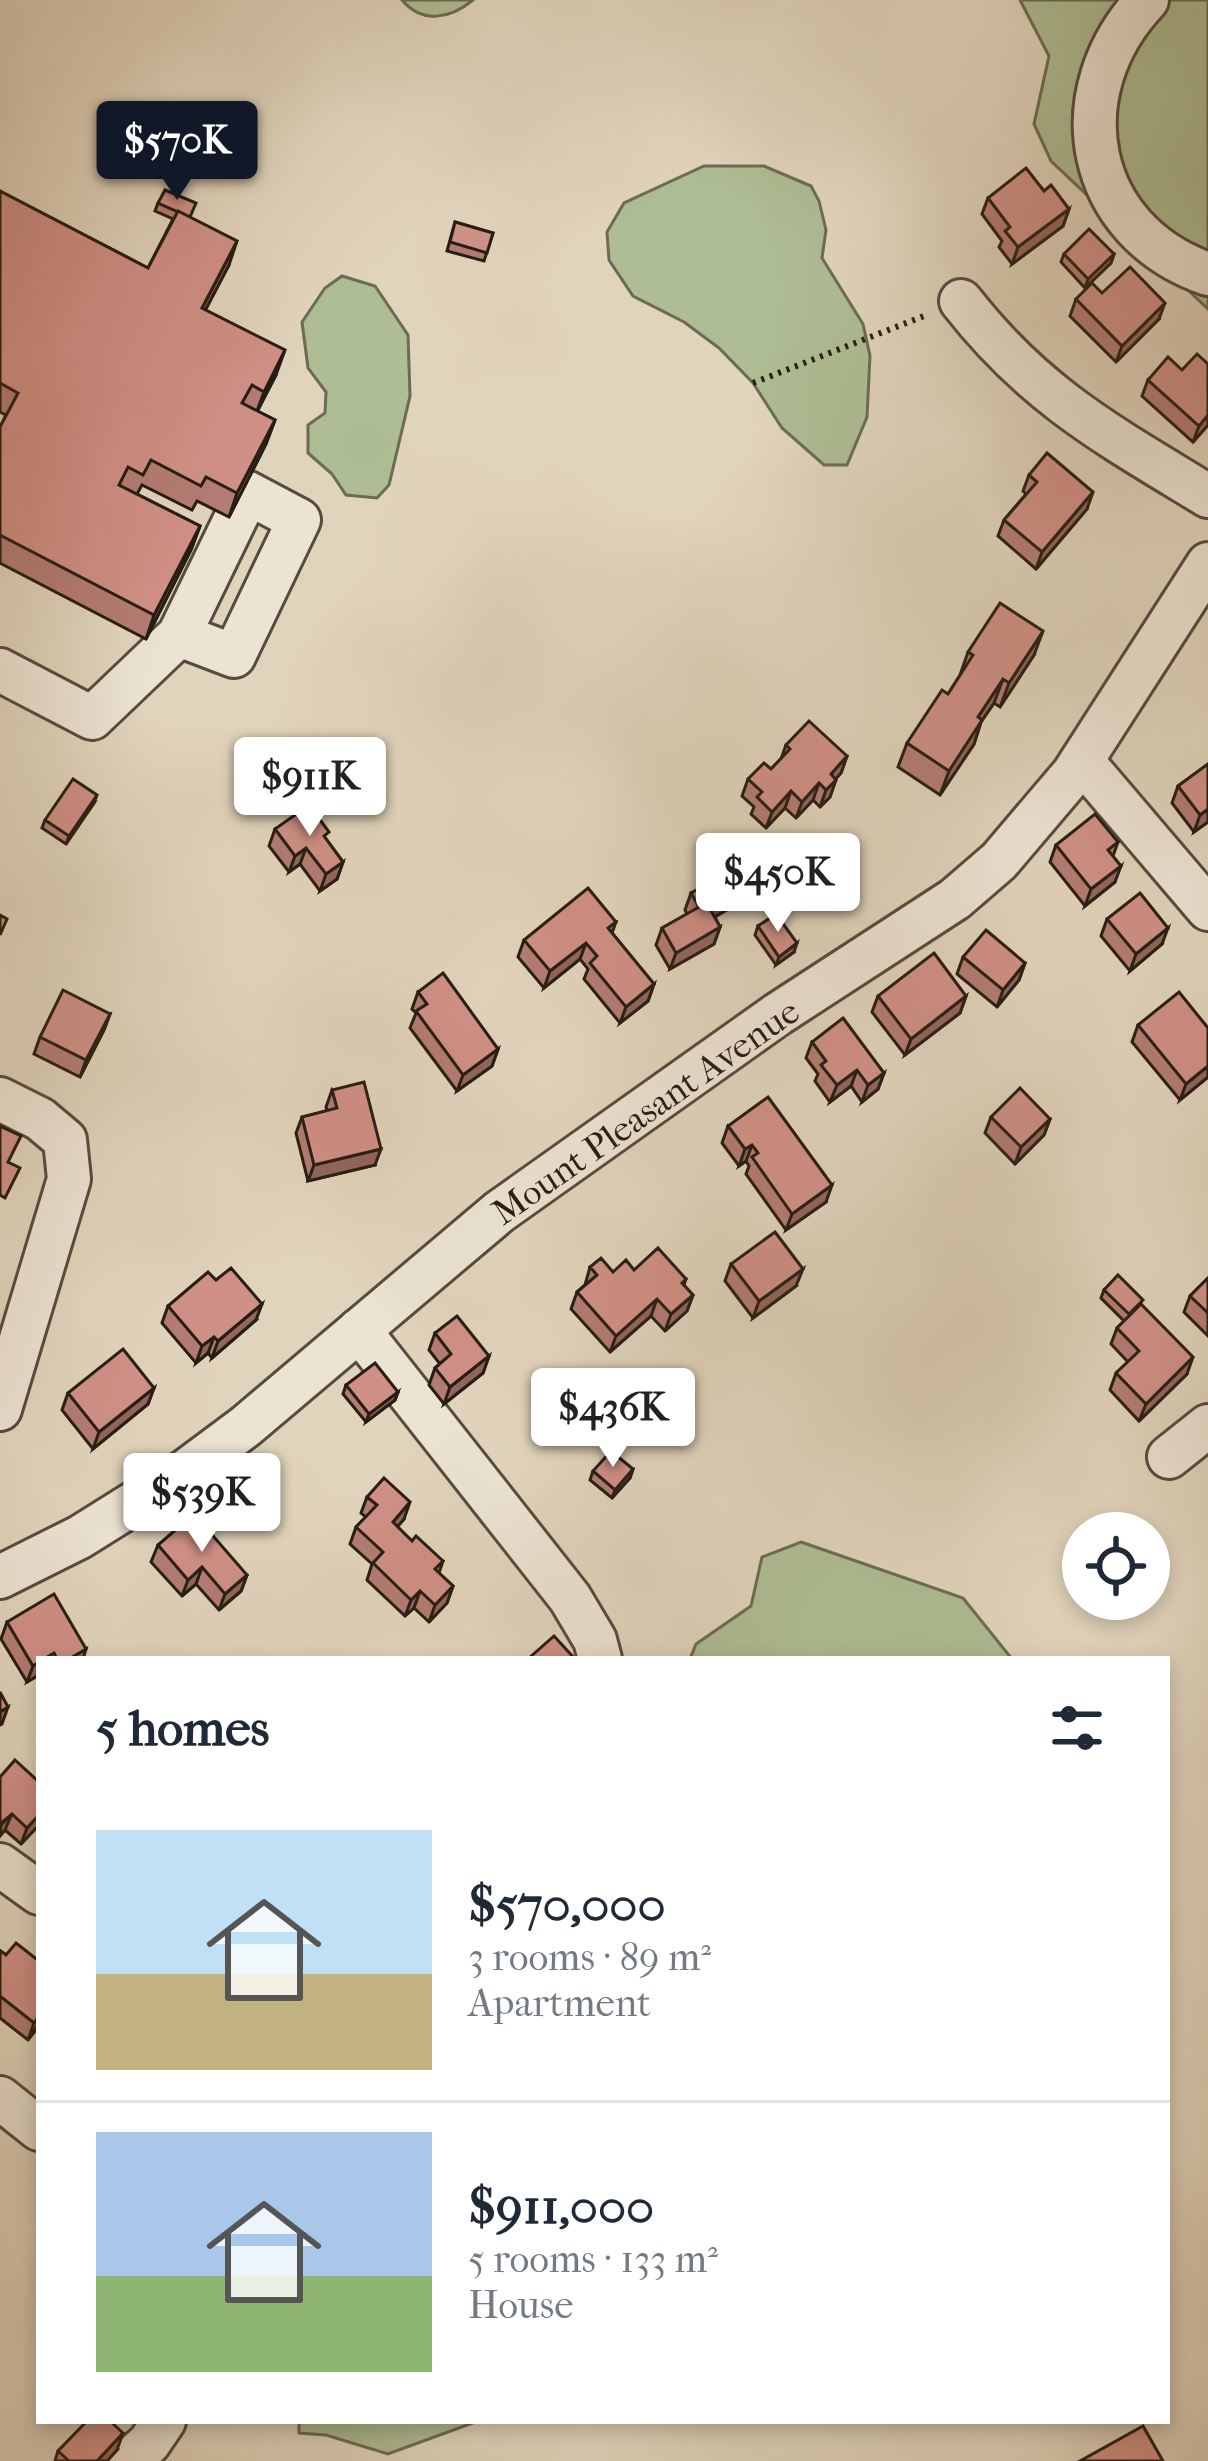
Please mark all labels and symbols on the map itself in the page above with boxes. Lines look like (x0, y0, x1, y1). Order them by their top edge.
pin: $570K (93, 101, 261, 203)
pin: $911K (226, 737, 394, 839)
pin: $450K (694, 833, 862, 935)
street label: Mount Pleasant Avenue (484, 990, 807, 1234)
pin: $436K (529, 1368, 697, 1470)
pin: $539K (118, 1453, 286, 1555)

